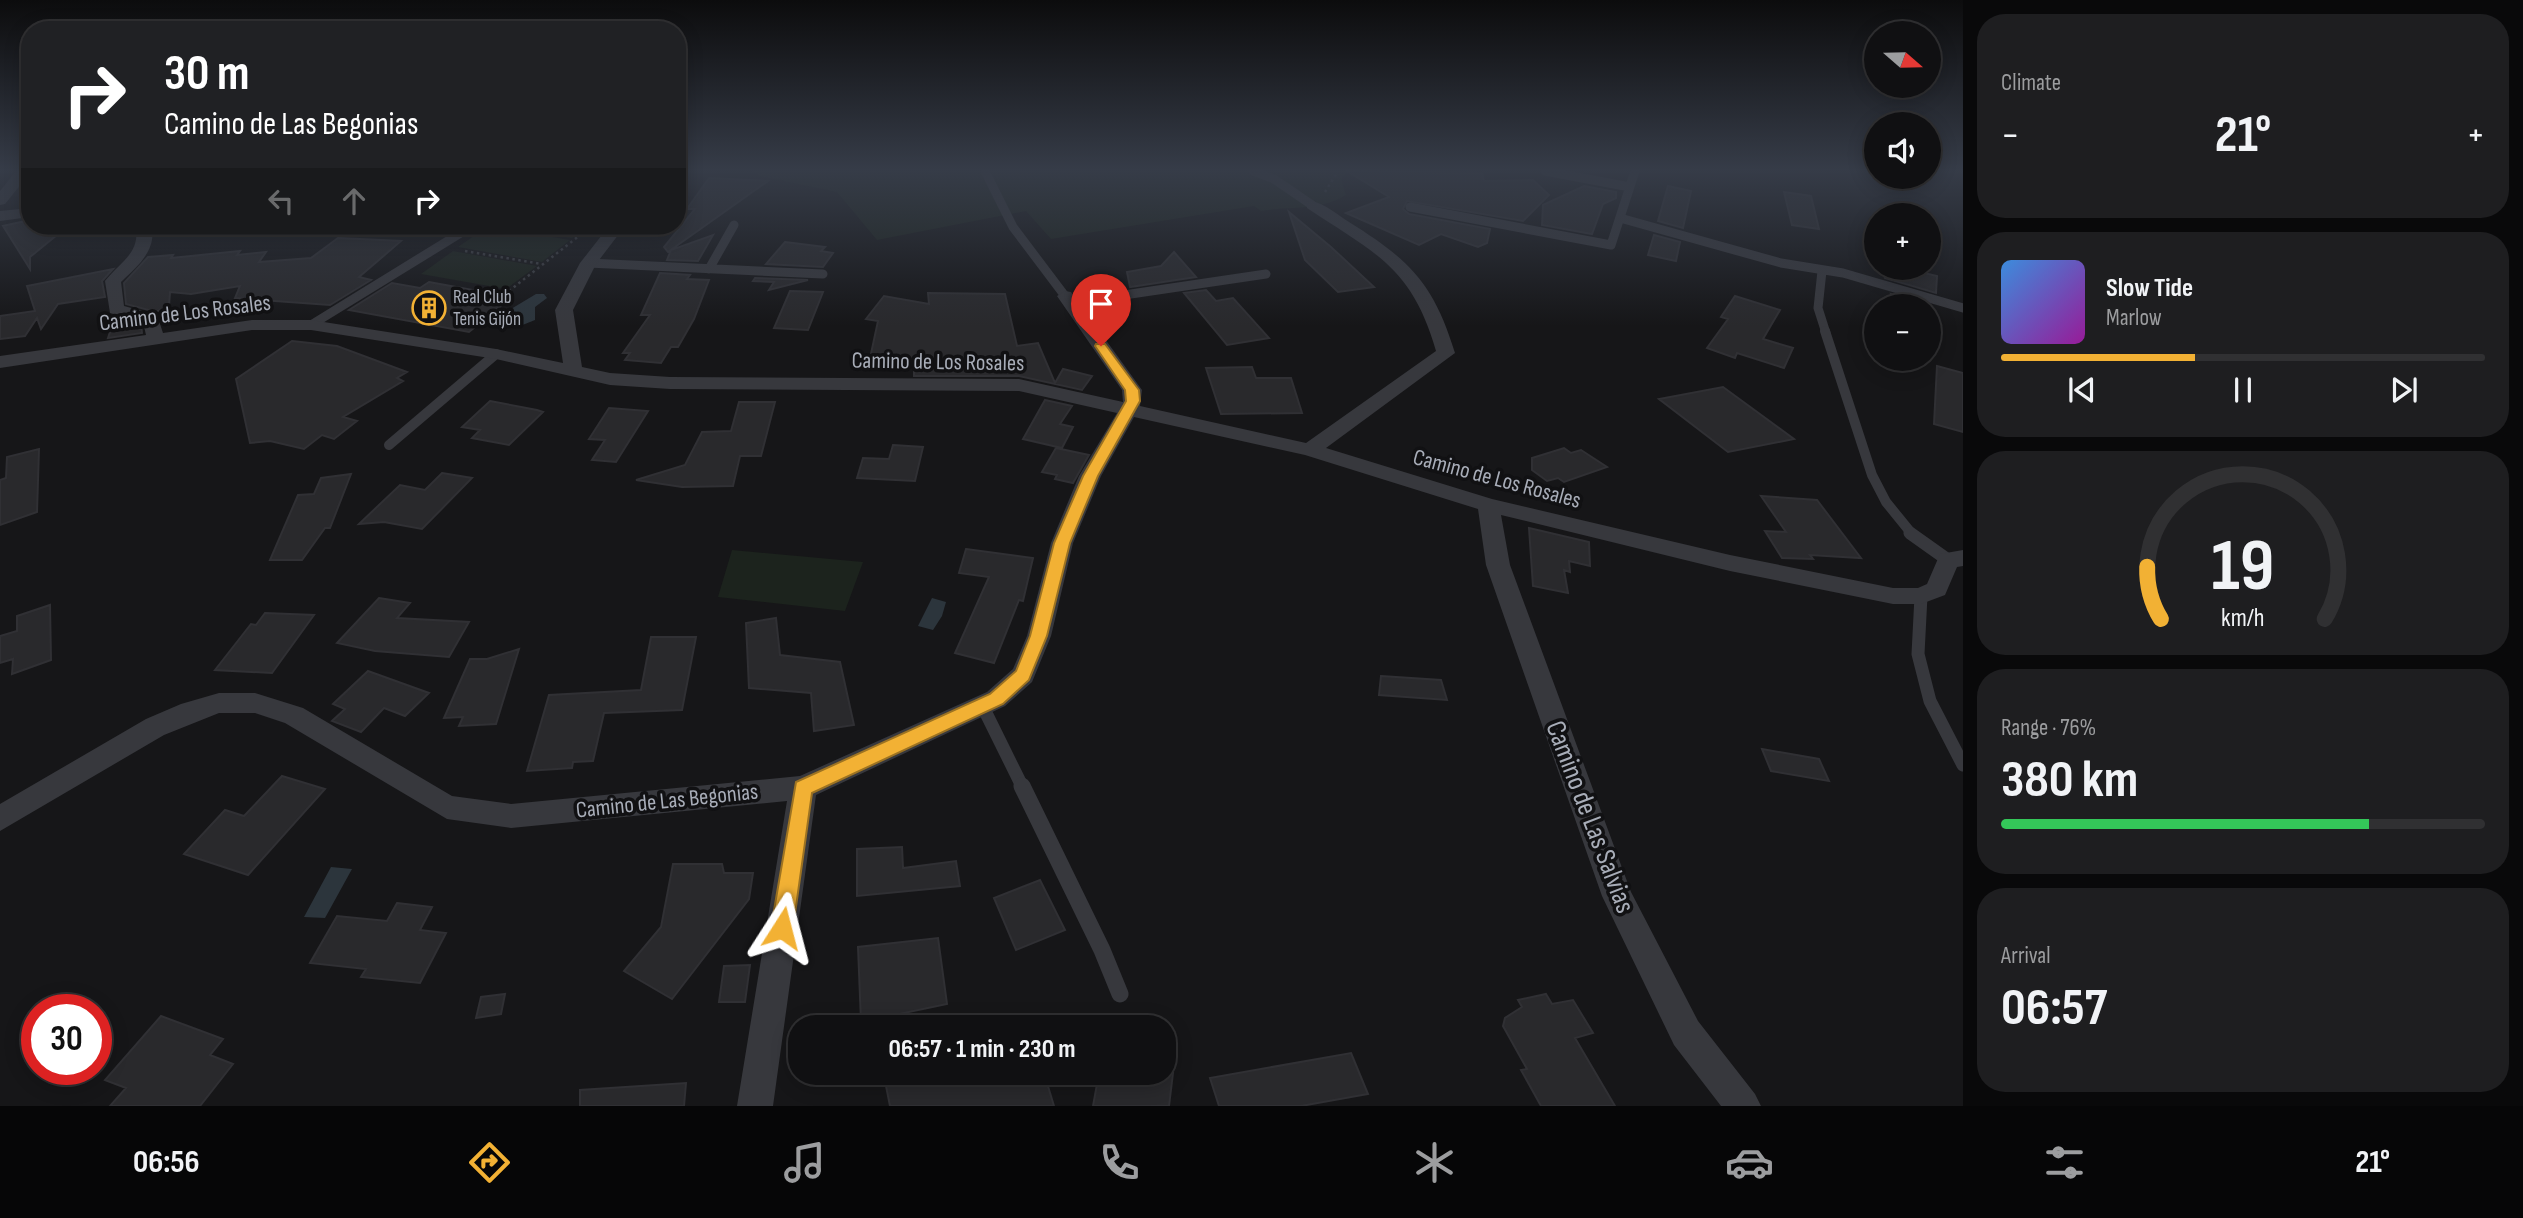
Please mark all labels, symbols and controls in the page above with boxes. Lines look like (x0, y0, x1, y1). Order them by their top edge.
north arrow (1864, 21, 1941, 98)
map controls (1864, 21, 1941, 371)
text: 30 m (164, 45, 249, 104)
icon: right (49, 49, 140, 140)
text: Climate (2001, 69, 2061, 97)
text: 21° (2215, 104, 2271, 167)
text: Camino de Las Begonias (164, 105, 418, 144)
button: sound (1864, 112, 1941, 189)
text: − (2001, 113, 2020, 158)
text: + (2466, 113, 2485, 158)
icon: left (262, 182, 300, 220)
icon: ahead (335, 182, 373, 220)
icon: right (408, 182, 446, 220)
button: + (1864, 203, 1941, 280)
text: Slow Tide (2106, 273, 2193, 304)
pin (1071, 274, 1131, 346)
icon: arrive (1082, 285, 1120, 323)
place label: Real Club Tenis Gijón (453, 286, 521, 331)
street label: Camino de Los Rosales (98, 289, 272, 337)
building icon: Real Club Tenis Gijón (410, 289, 448, 327)
button: − (1864, 294, 1941, 371)
text: Marlow (2106, 304, 2162, 332)
street label: Camino de Los Rosales (851, 346, 1025, 378)
icon: previous (2063, 371, 2101, 409)
icon: pause (2224, 371, 2262, 409)
icon: next (2385, 371, 2423, 409)
street label: Camino de Los Rosales (1410, 443, 1584, 515)
text: 19 (2211, 523, 2275, 611)
text: km/h (2221, 603, 2265, 634)
text: Range · 76% (2001, 714, 2096, 742)
street label: Camino de Las Salvias (1538, 716, 1642, 918)
text: 380 km (2001, 749, 2138, 812)
street label: Camino de Las Begonias (575, 778, 759, 824)
position arrow (745, 891, 819, 965)
text: Arrival (2001, 942, 2050, 970)
text: 06:57 (2001, 977, 2107, 1040)
speed limit sign: 30 (21, 994, 112, 1085)
text: 06:57 · 1 min · 230 m (889, 1034, 1075, 1065)
icon: directions (465, 1138, 514, 1187)
icon: music (780, 1138, 829, 1187)
icon: phone (1095, 1138, 1144, 1187)
icon: climate (1410, 1138, 1459, 1187)
icon: car (1725, 1138, 1774, 1187)
icon: filters (2040, 1138, 2089, 1187)
text: 06:56 (133, 1143, 200, 1182)
text: 21° (2355, 1143, 2390, 1182)

